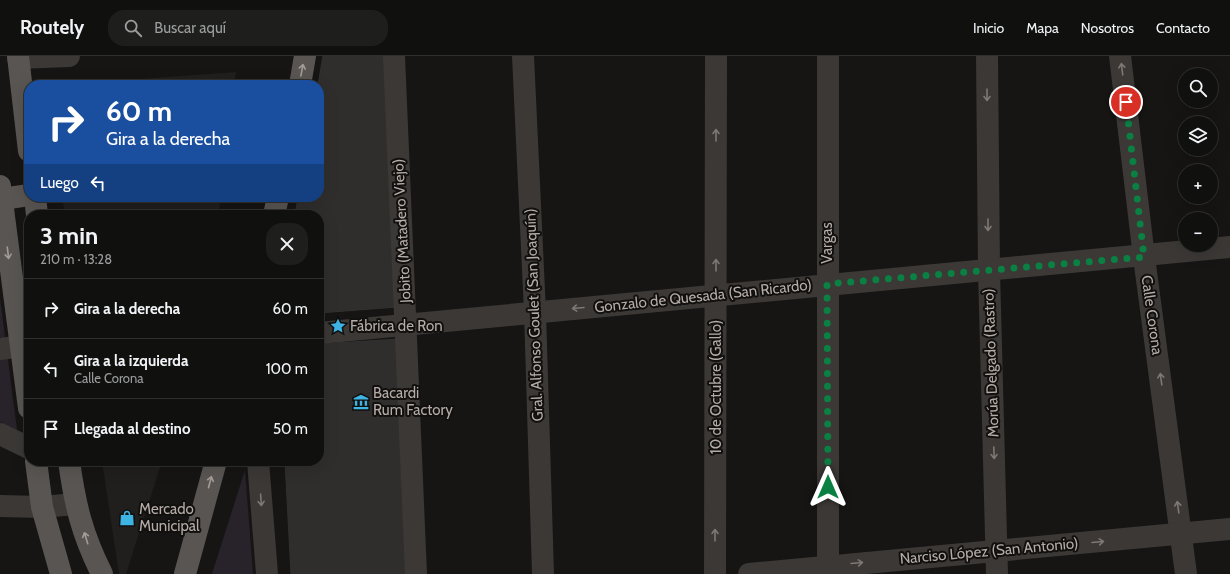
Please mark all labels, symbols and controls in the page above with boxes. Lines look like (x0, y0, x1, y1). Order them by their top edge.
search box (108, 10, 388, 46)
text: Routely (20, 16, 84, 39)
icon: search (122, 17, 144, 39)
text: Buscar aquí (154, 19, 226, 37)
text: Inicio (973, 19, 1004, 37)
text: Mapa (1026, 19, 1059, 37)
text: Nosotros (1081, 19, 1134, 37)
text: Contacto (1156, 19, 1210, 37)
one-way arrow (1118, 63, 1126, 76)
one-way arrow (299, 64, 307, 77)
map controls (1178, 68, 1218, 252)
button: search (1178, 68, 1218, 108)
pin (1109, 85, 1143, 119)
one-way arrow (983, 88, 991, 101)
icon: arrive (1115, 91, 1137, 113)
text: 60 m (106, 94, 172, 128)
icon: right (40, 96, 92, 148)
button: layers (1178, 116, 1218, 156)
text: Gira a la derecha (106, 128, 230, 150)
one-way arrow (712, 129, 720, 142)
street label: Jobito (Matadero Viejo) (389, 158, 415, 305)
button: + (1178, 164, 1218, 204)
icon: left (87, 172, 109, 194)
text: Luego (40, 174, 79, 192)
street label: Gral. Alfonso Goulet (San Joaquín) (521, 208, 547, 422)
button: − (1178, 212, 1218, 252)
one-way arrow (984, 218, 992, 231)
text: 3 min (40, 221, 98, 250)
street label: Vargas (818, 222, 836, 264)
button: close (266, 223, 308, 265)
one-way arrow (5, 246, 12, 259)
text: 210 m · 13:28 (40, 251, 112, 267)
one-way arrow (712, 259, 720, 272)
street label: Calle Corona (1138, 274, 1167, 357)
street label: Gonzalo de Quesada (San Ricardo) (593, 276, 813, 316)
street label: Morúa Delgado (Rastro) (979, 288, 1003, 438)
icon: right (40, 298, 62, 320)
text: Gira a la derecha (74, 300, 180, 318)
text: 60 m (272, 300, 308, 318)
one-way arrow (572, 304, 585, 312)
place icon: Fábrica de Ron (329, 317, 347, 335)
place label: Fábrica de Ron (350, 317, 443, 335)
street label: 10 de Octubre (Gallo) (707, 320, 725, 454)
text: Gira a la izquierda (74, 352, 188, 370)
icon: left (40, 358, 62, 380)
text: 100 m (266, 360, 308, 378)
text: Calle Corona (74, 370, 143, 386)
one-way arrow (1157, 373, 1164, 386)
place label: Bacardi Rum Factory (373, 384, 453, 419)
museum icon: Bacardi Rum Factory (352, 393, 370, 411)
icon: arrive (40, 418, 62, 440)
text: Llegada al destino (74, 420, 190, 438)
text: 50 m (273, 420, 308, 438)
one-way arrow (990, 446, 998, 459)
position arrow (807, 466, 849, 508)
one-way arrow (207, 476, 214, 489)
one-way arrow (258, 493, 265, 506)
place label: Mercado Municipal (139, 500, 200, 535)
one-way arrow (1174, 501, 1182, 514)
shop icon: Mercado Municipal (118, 509, 136, 527)
one-way arrow (711, 529, 719, 542)
one-way arrow (82, 532, 89, 545)
street label: Narciso López (San Antonio) (899, 534, 1079, 568)
one-way arrow (1091, 538, 1104, 546)
one-way arrow (850, 559, 863, 567)

